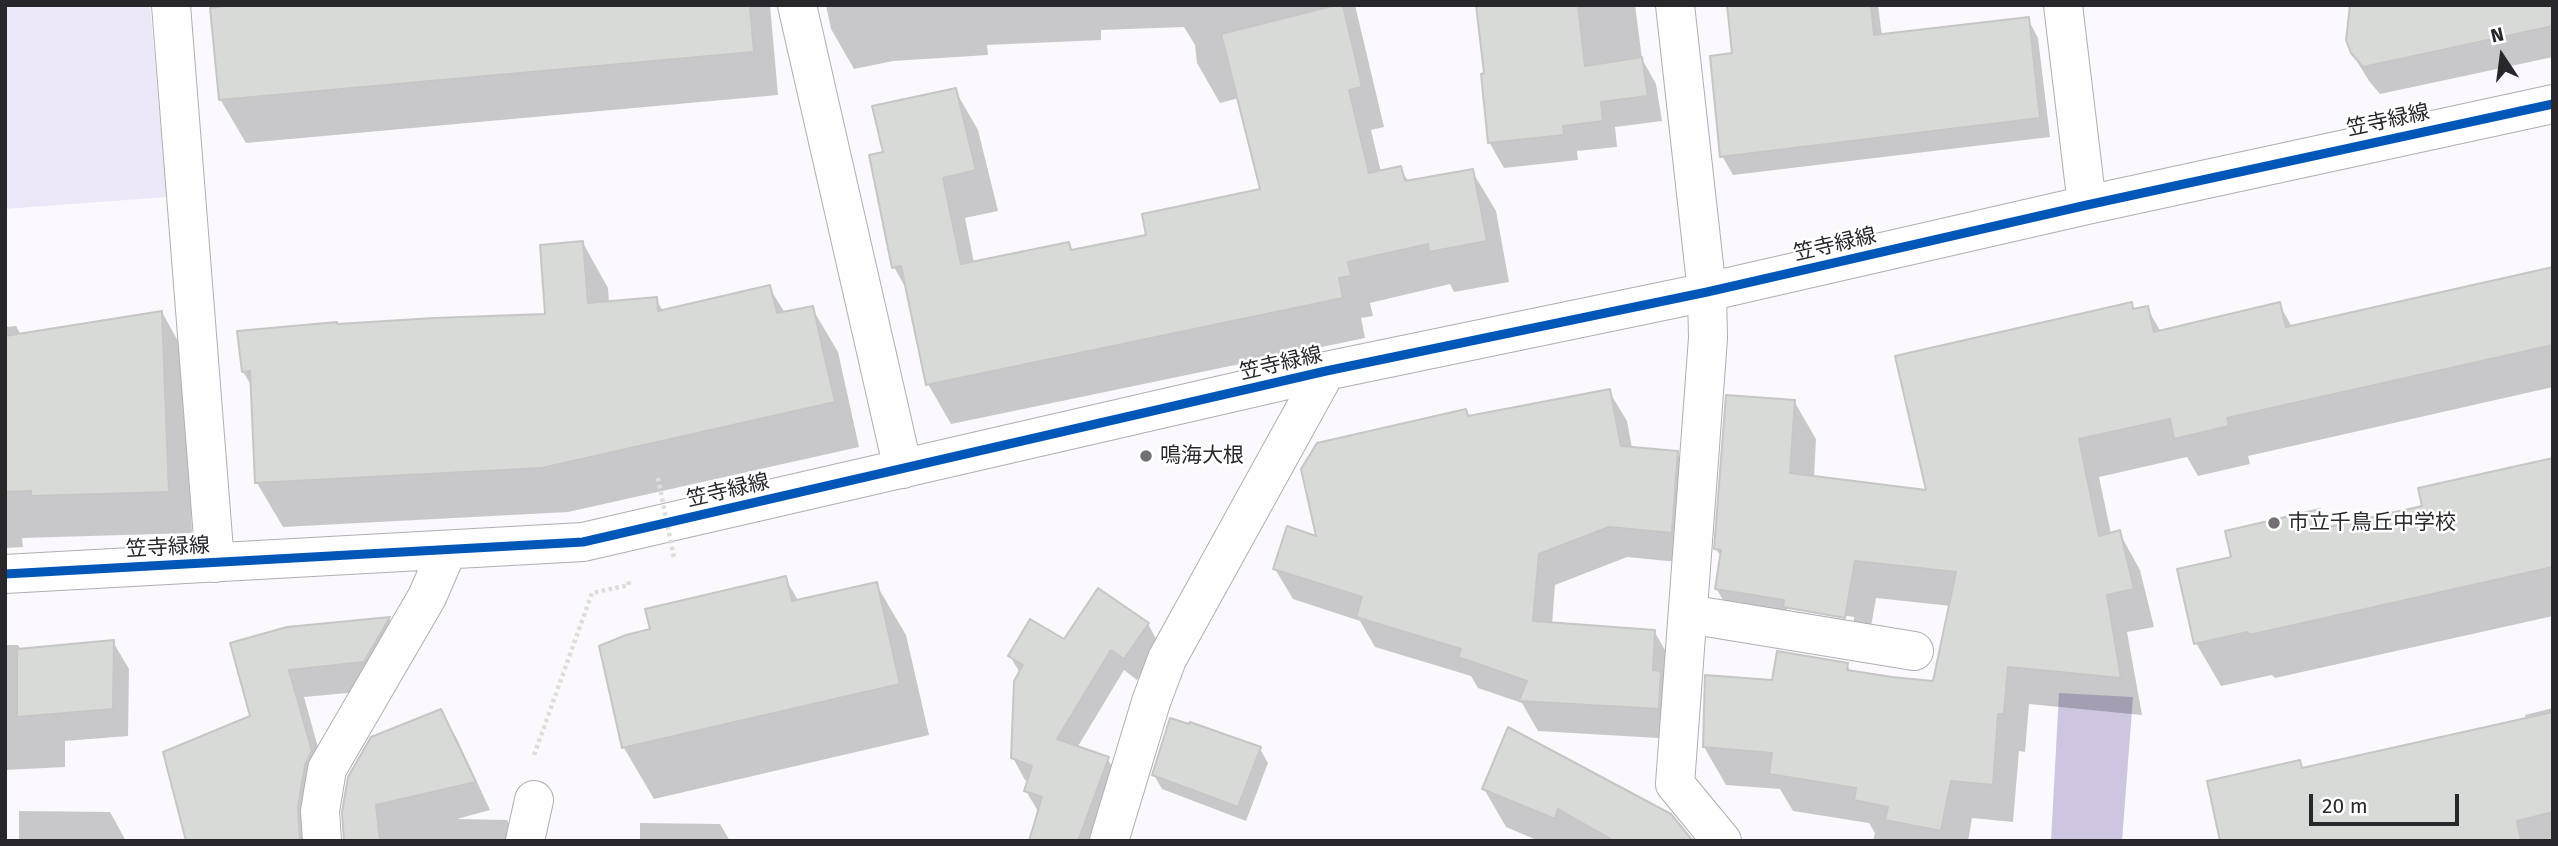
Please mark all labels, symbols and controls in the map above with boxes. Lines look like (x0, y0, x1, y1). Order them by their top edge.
north arrow (2467, 21, 2537, 91)
text: N (2488, 22, 2506, 48)
street label: 笠寺緑線 (2344, 100, 2432, 142)
street label: 笠寺緑線 (1791, 223, 1879, 267)
street label: 笠寺緑線 (1237, 342, 1325, 386)
place label: 鳴海大根 (1160, 443, 1244, 469)
marker: 鳴海大根 (1138, 448, 1154, 464)
street label: 笠寺緑線 (684, 469, 772, 513)
place label: 市立千鳥丘中学校 (2288, 510, 2456, 536)
marker: 市立千鳥丘中学校 (2266, 515, 2282, 531)
street label: 笠寺緑線 (125, 533, 211, 563)
scale bar (2313, 780, 2464, 824)
text: 20 m (2322, 793, 2368, 819)

